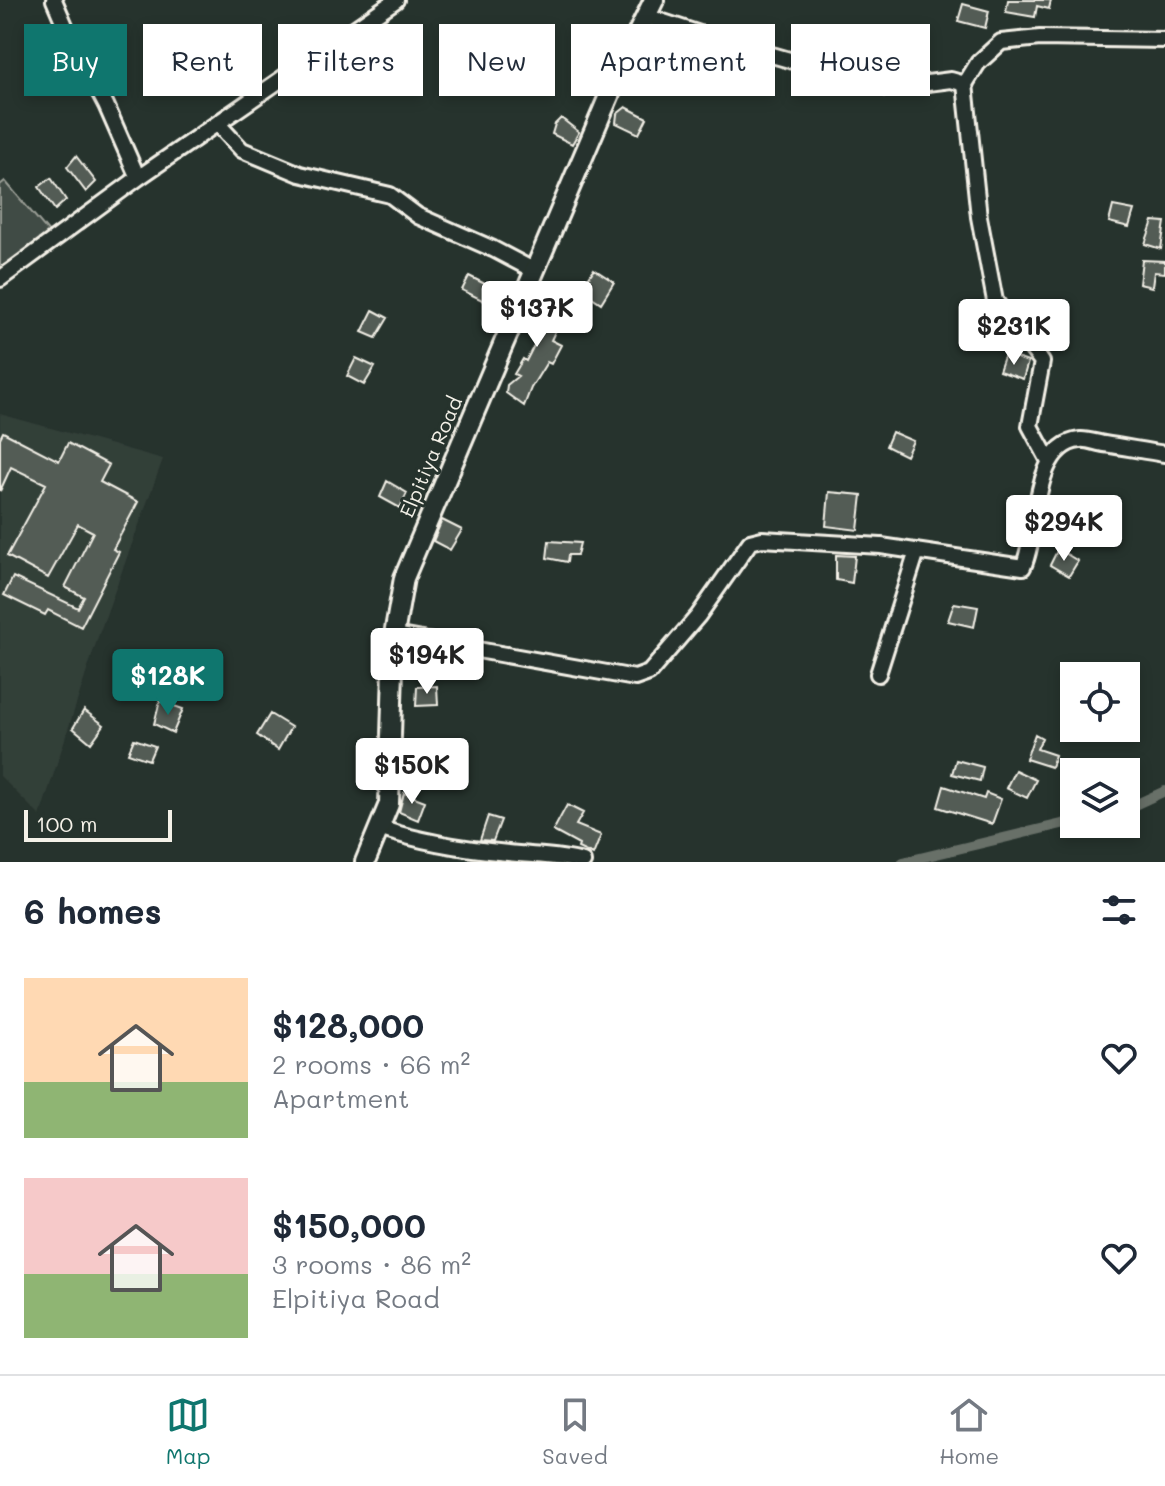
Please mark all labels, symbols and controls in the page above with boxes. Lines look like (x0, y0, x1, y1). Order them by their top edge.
chip: Buy (24, 24, 127, 96)
chip: Rent (143, 24, 262, 96)
chip: Filters (278, 24, 423, 96)
chip: New (439, 24, 555, 96)
chip: Apartment (571, 24, 775, 96)
chip: House (791, 24, 930, 96)
pin: $137K (481, 281, 593, 349)
text: $137K (500, 290, 574, 324)
pin: $231K (958, 299, 1070, 367)
text: $231K (977, 308, 1051, 342)
street label: Elpitiya Road (393, 392, 467, 521)
pin: $294K (1008, 495, 1120, 563)
text: $294K (1024, 504, 1104, 538)
pin: $194K (371, 628, 483, 696)
text: $194K (389, 637, 465, 671)
pin: $128K (112, 649, 224, 717)
text: $128K (130, 658, 206, 692)
map controls (1060, 662, 1140, 838)
button: locate (1060, 662, 1140, 742)
pin: $150K (356, 738, 468, 806)
text: $150K (374, 747, 450, 781)
button: layers (1060, 758, 1140, 838)
scale bar (24, 806, 172, 842)
text: 100 m (36, 809, 98, 838)
text: 6 homes (24, 888, 162, 933)
icon: filters (1097, 888, 1141, 932)
text: $128,000 (272, 1002, 424, 1047)
icon: home (88, 1010, 184, 1106)
icon: heart (1097, 1036, 1141, 1080)
text: 2 rooms · 66 m² (272, 1047, 470, 1081)
text: Apartment (272, 1081, 409, 1115)
text: $150,000 (272, 1202, 426, 1247)
icon: home (88, 1210, 184, 1306)
icon: heart (1097, 1236, 1141, 1280)
text: 3 rooms · 86 m² (272, 1247, 471, 1281)
text: Elpitiya Road (272, 1281, 440, 1315)
tab: Map (166, 1393, 211, 1470)
tab: Saved (542, 1393, 608, 1470)
tab: Home (939, 1393, 999, 1470)

